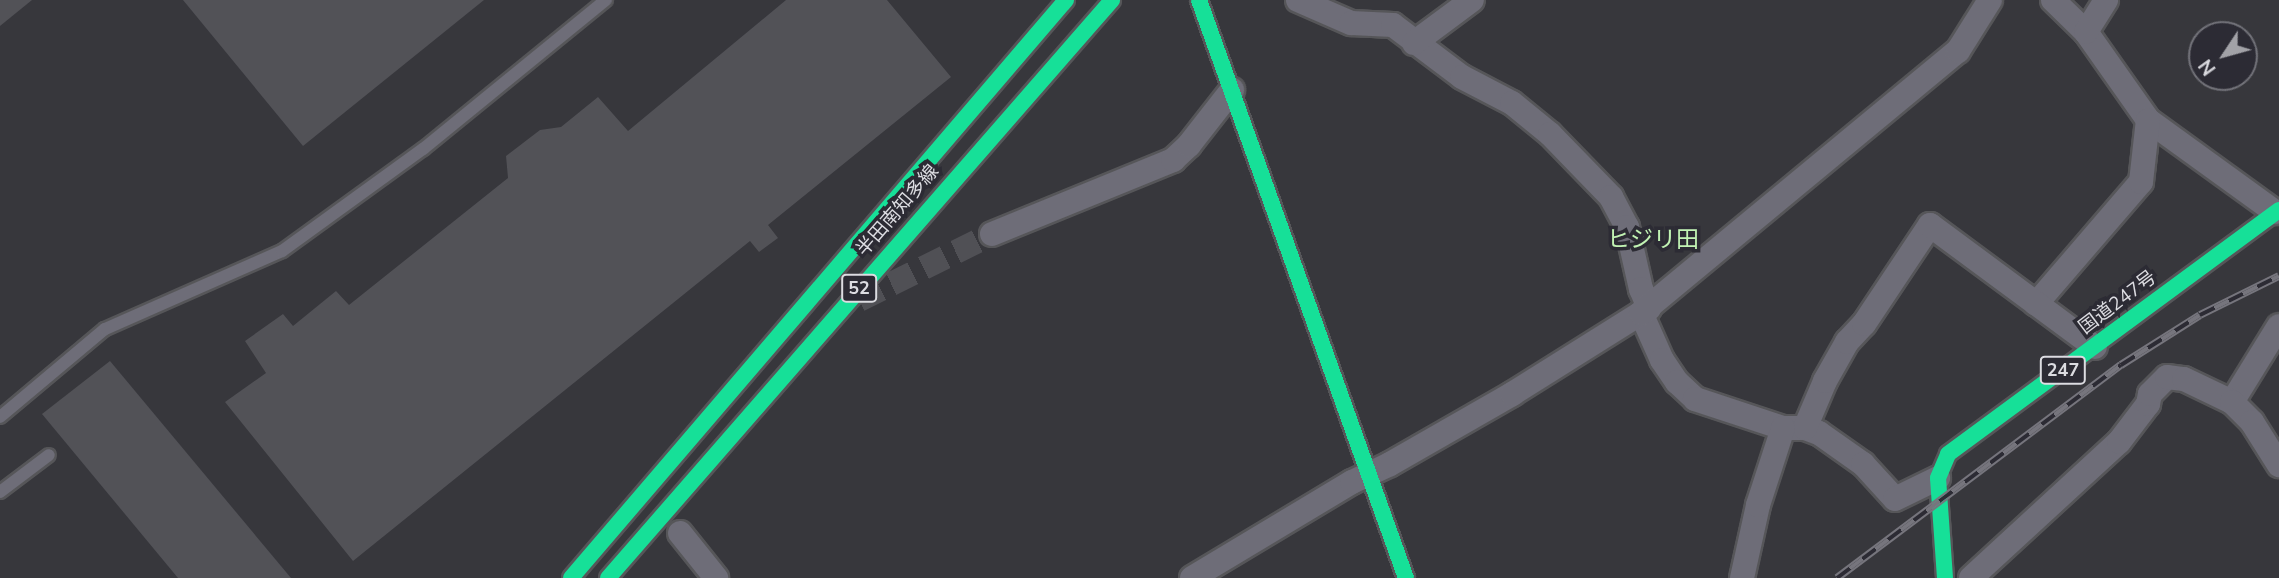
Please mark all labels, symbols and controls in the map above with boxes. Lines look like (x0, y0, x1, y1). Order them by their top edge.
north arrow (2188, 21, 2258, 91)
text: N (2193, 54, 2222, 81)
street label: 半田南知多線 (852, 161, 944, 261)
district label: ヒジリ田 (1607, 226, 1699, 254)
street label: 国道247号 (2075, 266, 2161, 340)
road number: 52 (840, 274, 878, 302)
road number: 247 (2038, 356, 2088, 384)

